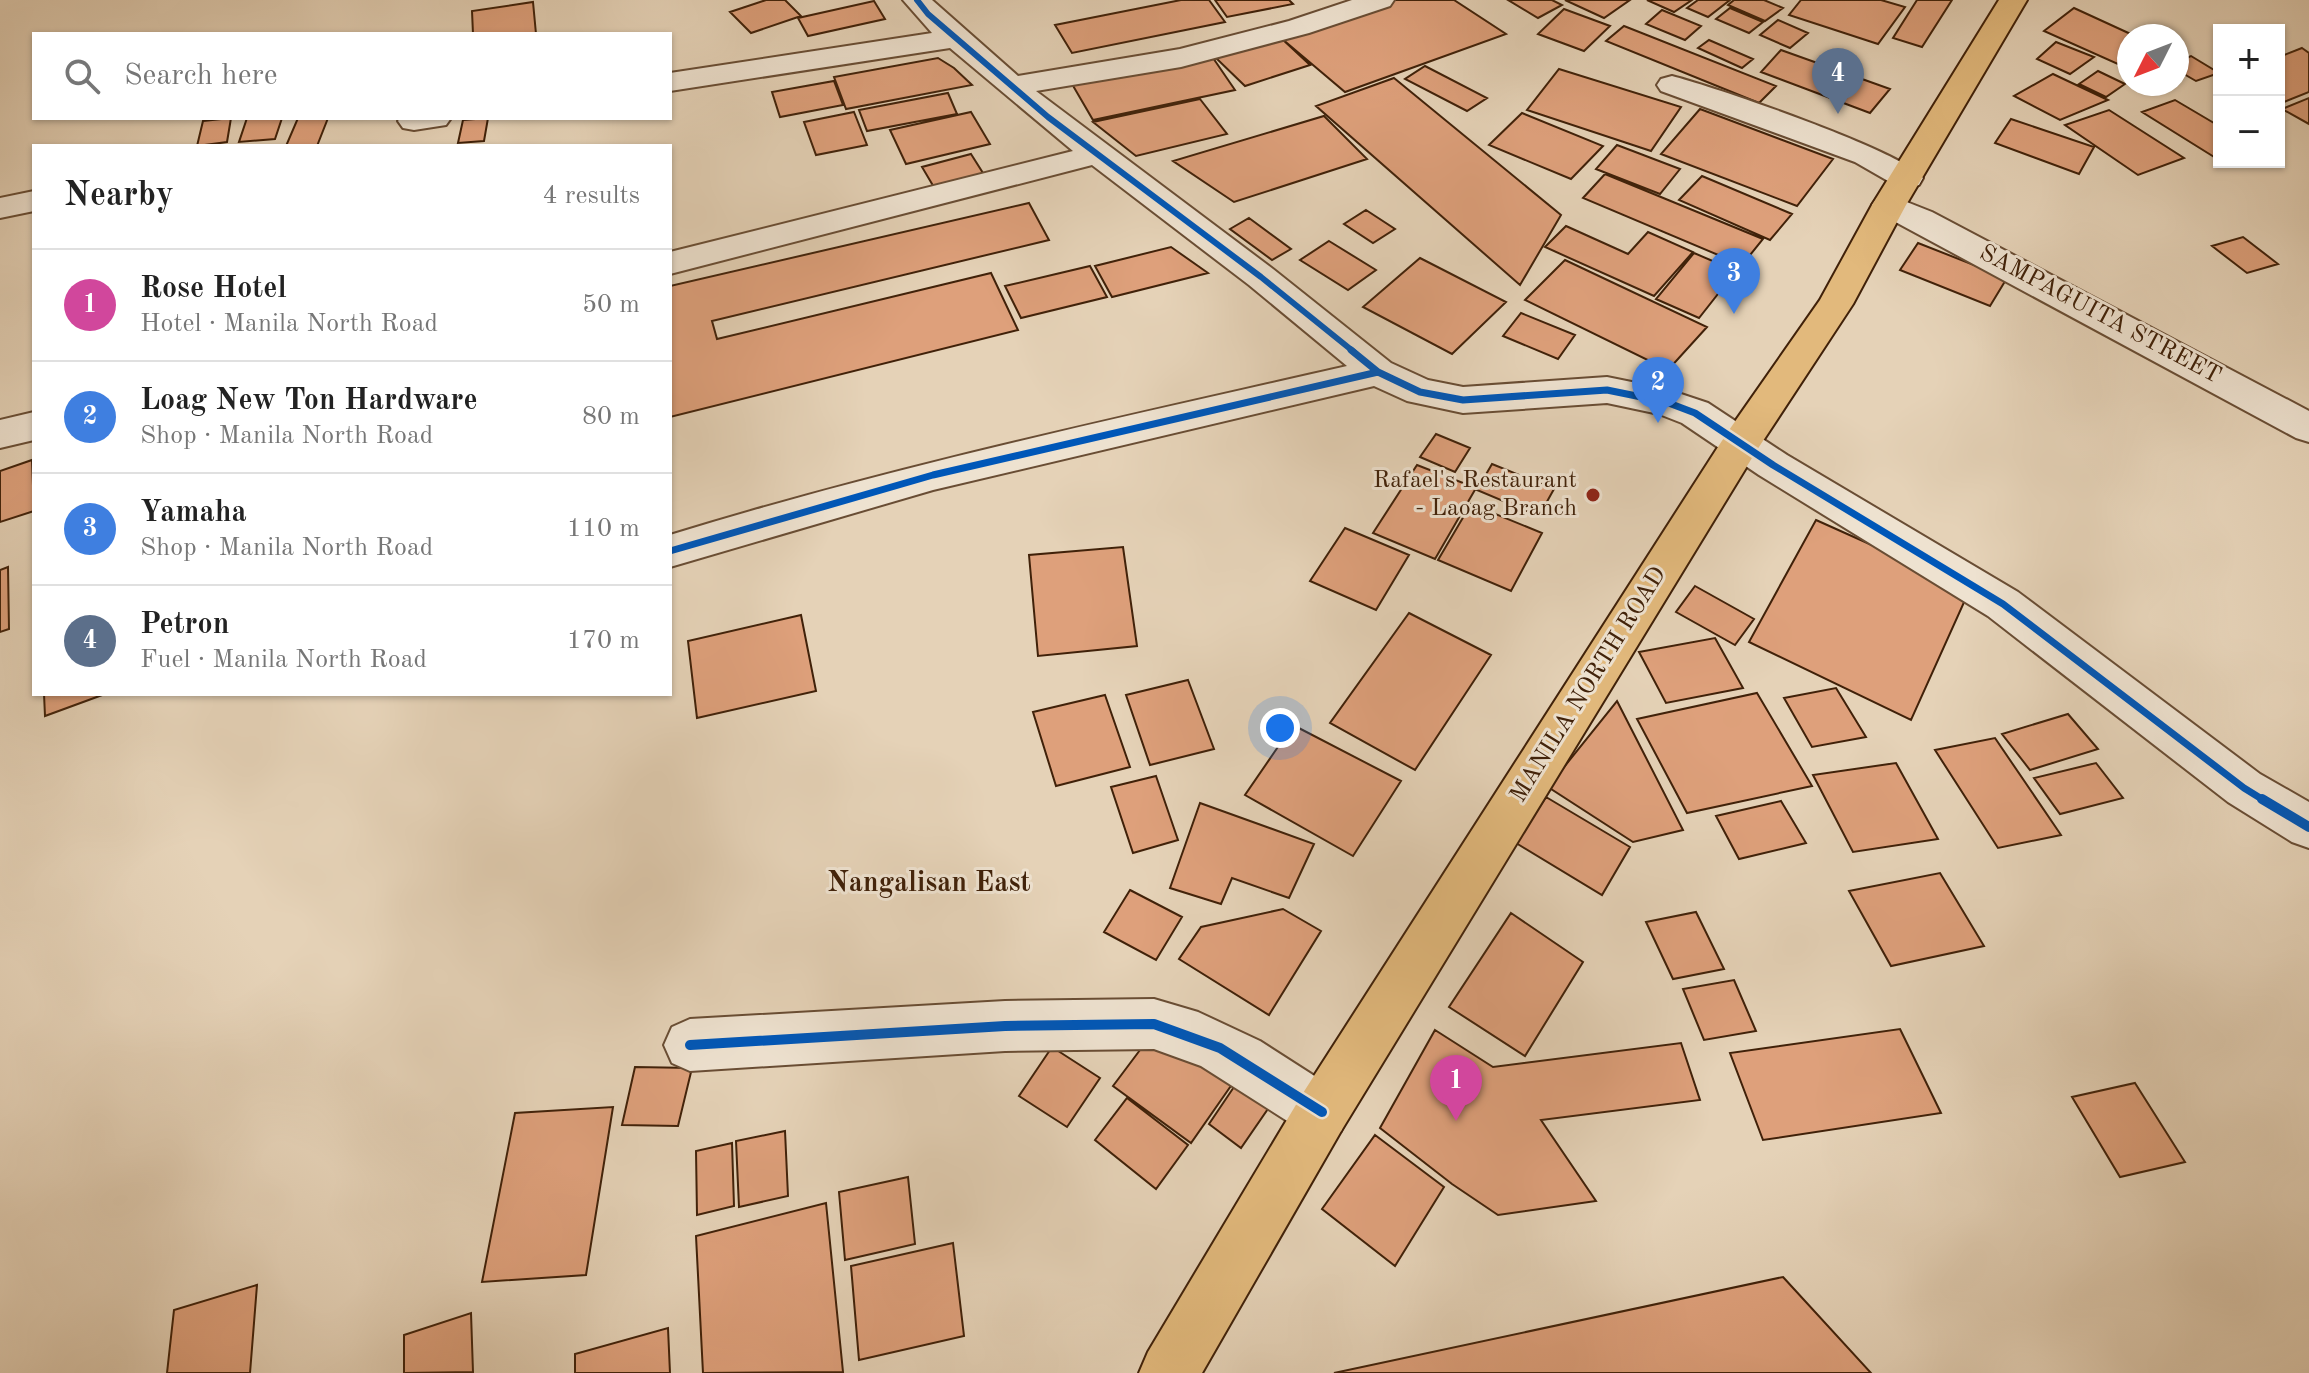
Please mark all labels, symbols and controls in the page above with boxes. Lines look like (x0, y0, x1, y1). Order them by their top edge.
north arrow (2117, 24, 2189, 96)
map controls (2213, 24, 2285, 168)
button: + (2213, 24, 2285, 96)
search box (32, 32, 672, 120)
pin: 4 (1812, 48, 1864, 114)
icon: search (60, 54, 104, 98)
text: Search here (124, 61, 278, 91)
button: − (2213, 96, 2285, 168)
text: Nearby (64, 179, 174, 213)
text: 4 results (542, 183, 640, 209)
street label: SAMPAGUITA STREET (1975, 241, 2225, 389)
pin: 3 (1708, 248, 1760, 314)
text: Rose Hotel (140, 274, 287, 304)
text: 1 (82, 292, 98, 318)
text: 50 m (582, 292, 640, 318)
text: Hotel · Manila North Road (140, 311, 438, 337)
pin: 2 (1632, 357, 1684, 423)
text: Loag New Ton Hardware (140, 386, 478, 416)
text: 2 (82, 404, 98, 430)
text: 80 m (582, 404, 640, 430)
text: Shop · Manila North Road (140, 423, 433, 449)
place label: Rafael's Restaurant - Laoag Branch (1373, 469, 1577, 521)
marker: Rafael's Restaurant - Laoag Branch (1584, 486, 1602, 504)
text: Yamaha (140, 498, 247, 528)
text: 3 (82, 516, 98, 542)
text: 110 m (567, 516, 640, 542)
text: Shop · Manila North Road (140, 535, 433, 561)
street label: MANILA NORTH ROAD (1507, 563, 1671, 807)
text: Petron (140, 610, 229, 640)
text: 4 (82, 628, 98, 654)
text: 170 m (567, 628, 640, 654)
text: Fuel · Manila North Road (140, 647, 427, 673)
your location (1260, 708, 1300, 748)
district label: Nangalisan East (827, 870, 1031, 898)
pin: 1 (1430, 1055, 1482, 1121)

